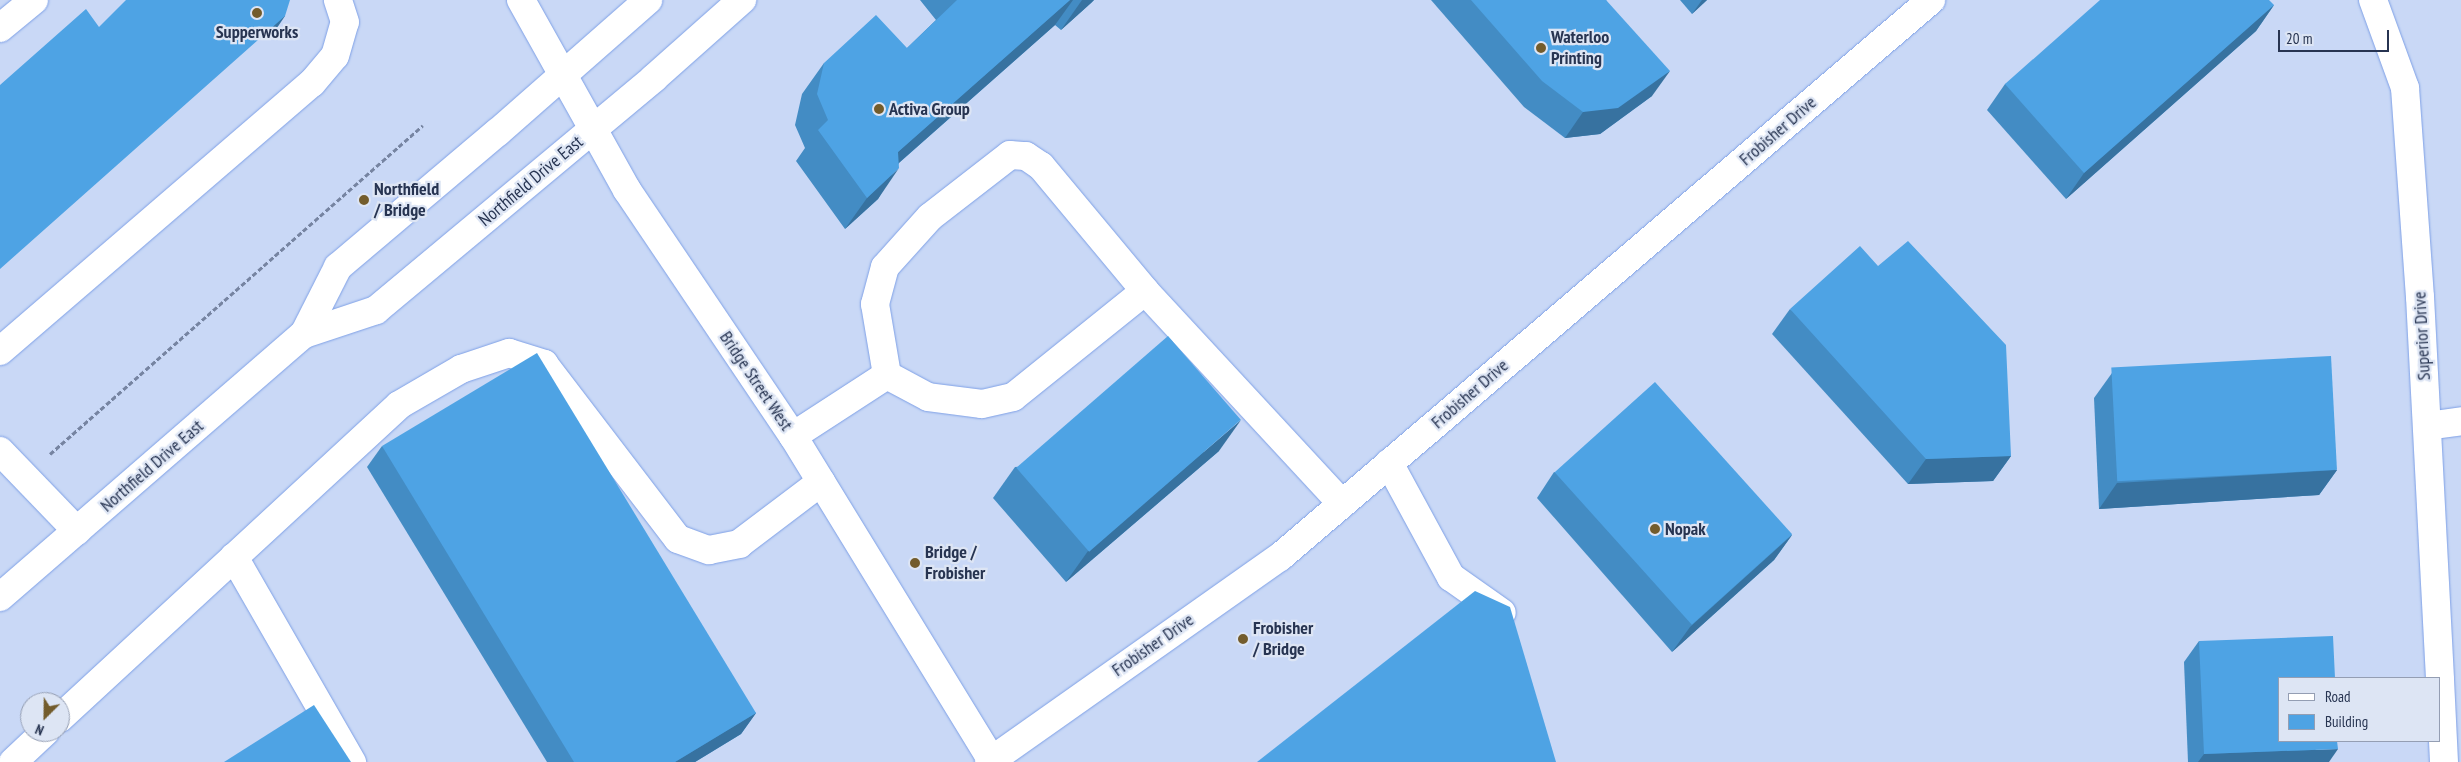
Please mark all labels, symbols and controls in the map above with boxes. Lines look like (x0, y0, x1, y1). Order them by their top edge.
marker: Supperworks (251, 7, 263, 19)
scale bar (2281, 20, 2392, 52)
place label: Supperworks (216, 21, 298, 43)
place label: Waterloo Printing (1551, 27, 1609, 70)
text: 20 m (2286, 29, 2312, 48)
marker: Waterloo Printing (1535, 42, 1547, 54)
street label: Frobisher Drive (1735, 92, 1821, 170)
place label: Activa Group (889, 98, 970, 120)
marker: Activa Group (873, 103, 885, 115)
street label: Northfield Drive East (475, 131, 587, 231)
place label: Northfield / Bridge (374, 179, 439, 222)
marker: Northfield / Bridge (358, 194, 370, 206)
street label: Superior Drive (2409, 291, 2435, 381)
street label: Bridge Street West (715, 327, 797, 435)
street label: Frobisher Drive (1427, 355, 1513, 433)
street label: Northfield Drive East (96, 415, 208, 517)
place label: Nopak (1665, 518, 1706, 540)
marker: Nopak (1649, 523, 1661, 535)
place label: Bridge / Frobisher (925, 542, 985, 584)
marker: Bridge / Frobisher (909, 557, 921, 569)
street label: Frobisher Drive (1108, 609, 1198, 681)
place label: Frobisher / Bridge (1253, 618, 1313, 660)
marker: Frobisher / Bridge (1237, 633, 1249, 645)
legend (2278, 677, 2441, 742)
text: Road (2325, 687, 2351, 706)
north arrow (20, 692, 70, 742)
text: Building (2325, 712, 2368, 731)
text: N (33, 720, 47, 740)

